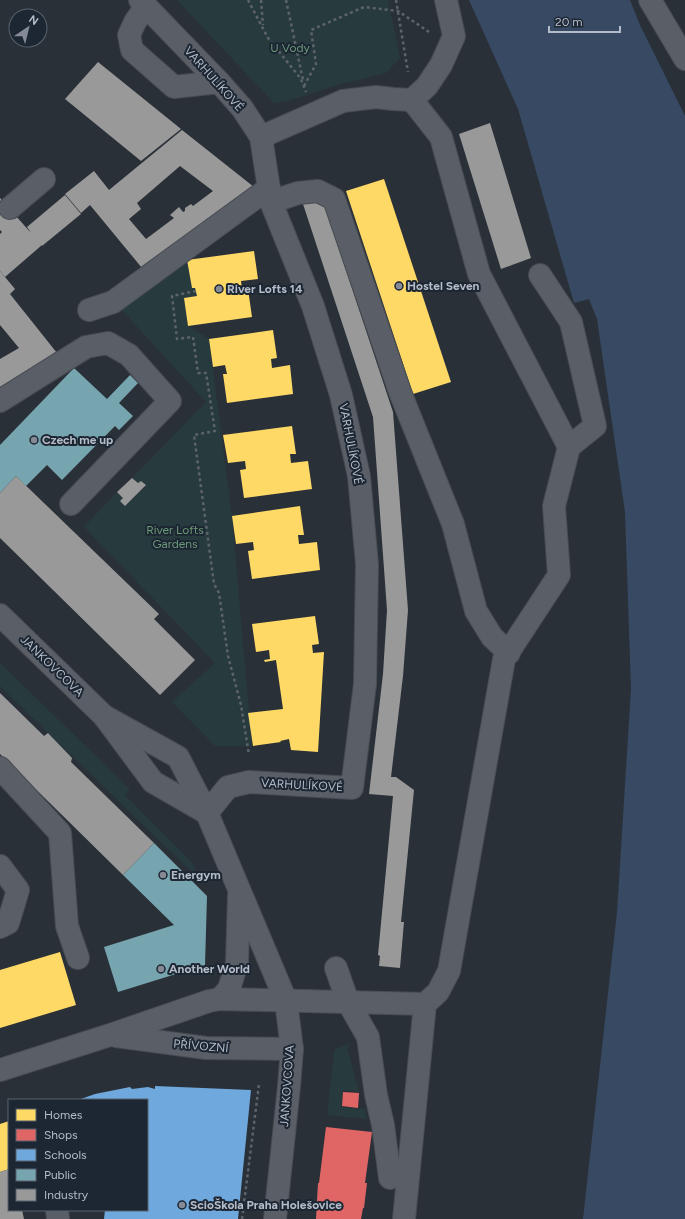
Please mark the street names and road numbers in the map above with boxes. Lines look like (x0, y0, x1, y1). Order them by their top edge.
street label: VARHULÍKOVÉ (181, 44, 247, 114)
street label: VARHULÍKOVÉ (336, 402, 366, 486)
street label: JANKOVCOVA (18, 632, 86, 700)
street label: VARHULÍKOVÉ (261, 776, 343, 794)
street label: PŘÍVOZNÍ (173, 1037, 230, 1055)
street label: JANKOVCOVA (277, 1045, 297, 1127)

